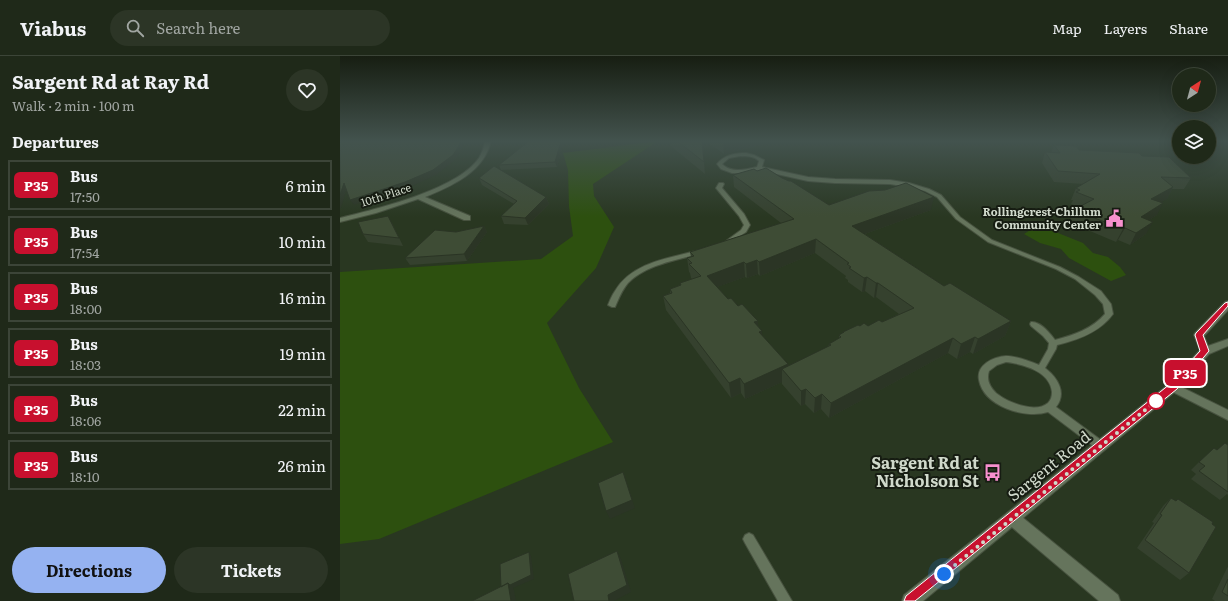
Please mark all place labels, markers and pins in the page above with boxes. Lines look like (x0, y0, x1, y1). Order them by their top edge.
place label: Rollingcrest-Chillum Community Center (983, 203, 1101, 232)
public building icon: Rollingcrest-Chillum Community Center (1104, 208, 1124, 228)
unlabelled marker (1147, 392, 1165, 410)
place label: Sargent Rd at Nicholson St (871, 450, 979, 492)
bus stop icon: Sargent Rd at Nicholson St (982, 462, 1002, 482)

